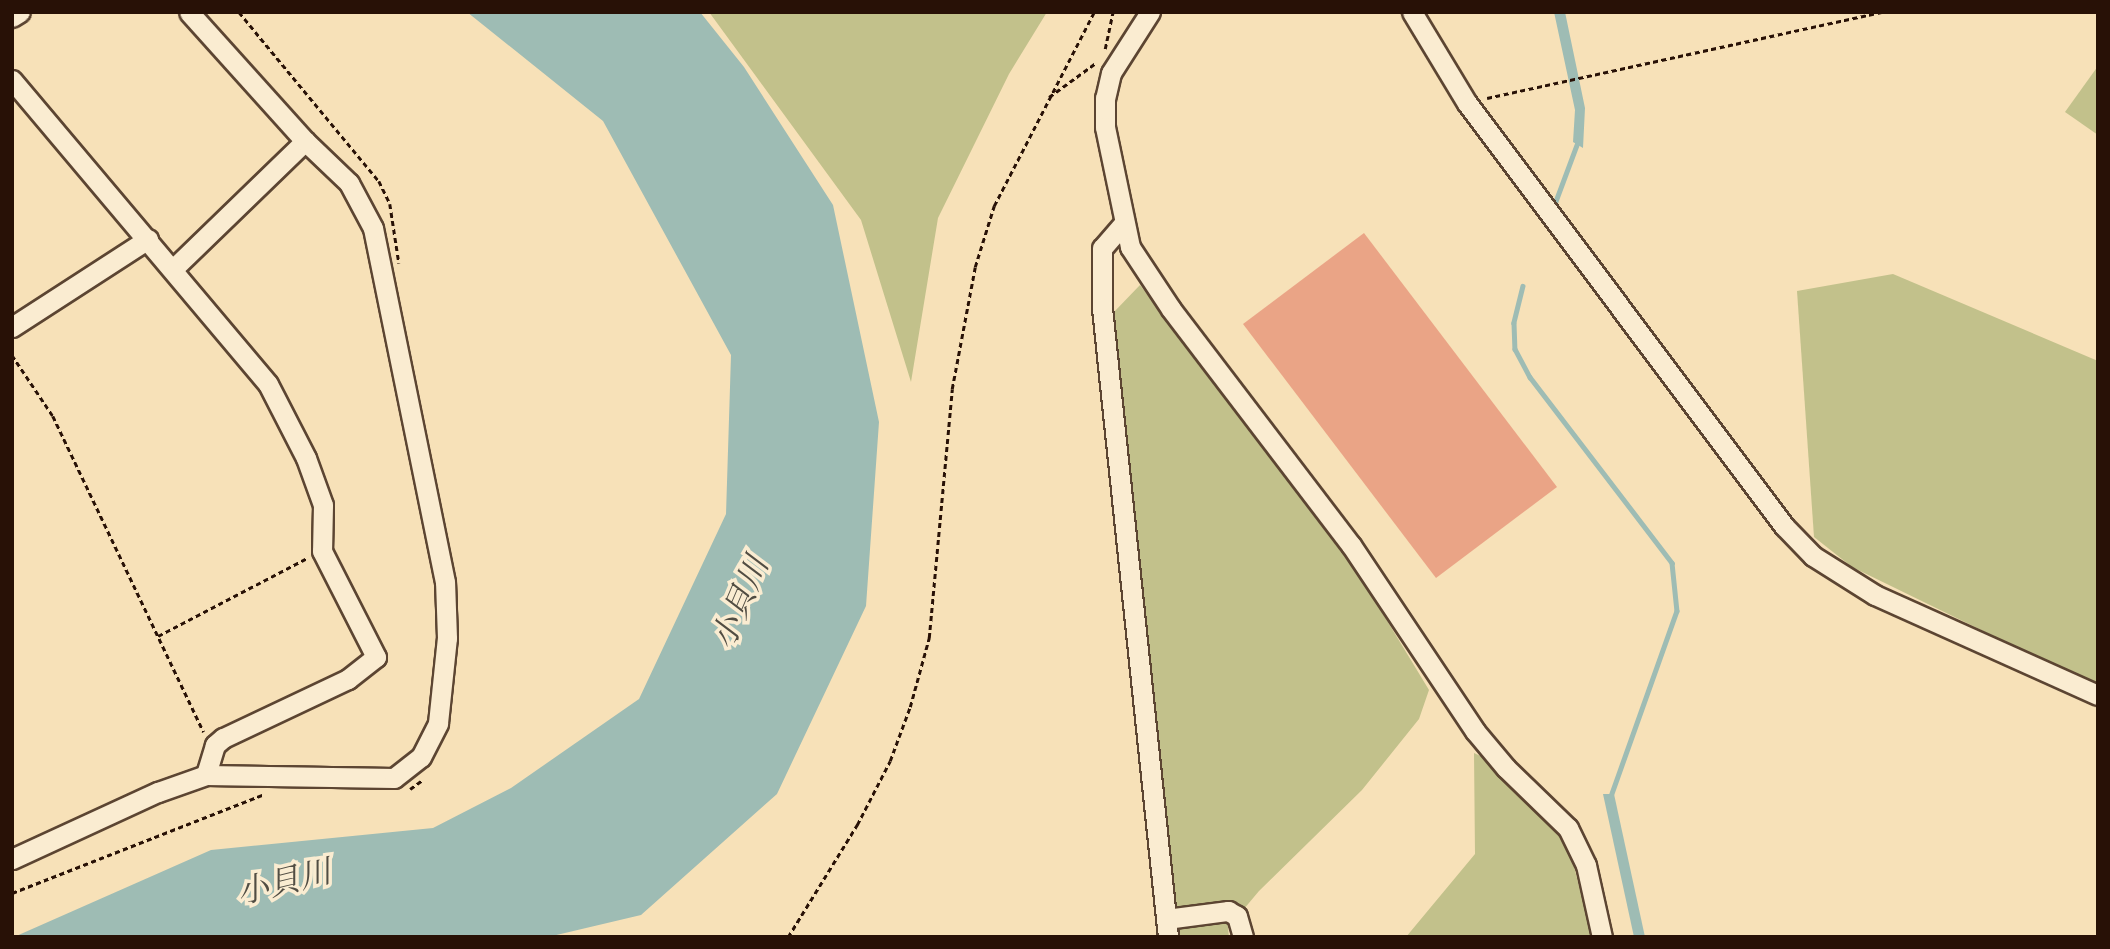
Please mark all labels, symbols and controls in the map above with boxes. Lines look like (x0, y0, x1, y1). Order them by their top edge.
water label: 小貝川 (705, 551, 777, 655)
water label: 小貝川 (233, 853, 335, 913)

